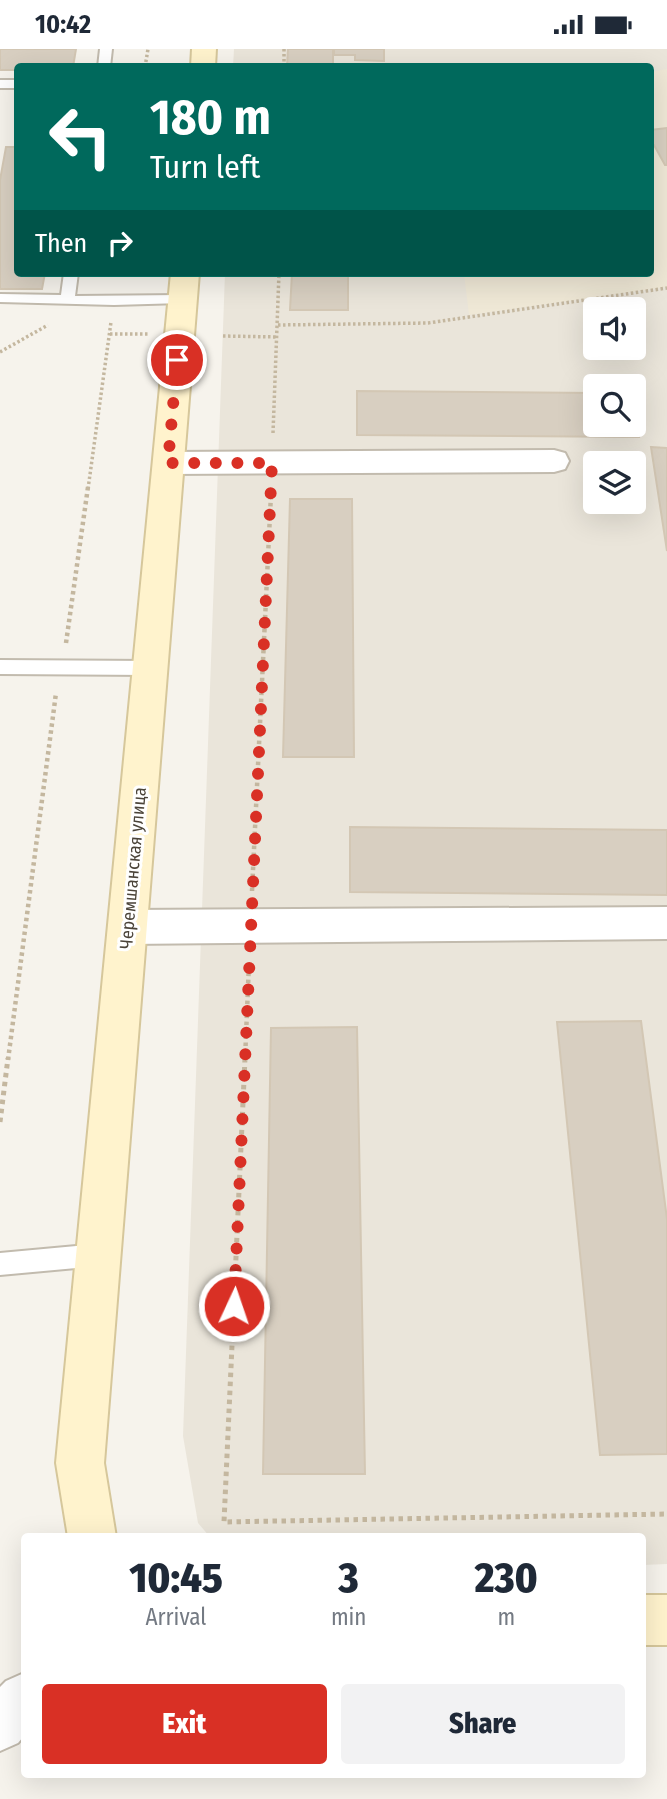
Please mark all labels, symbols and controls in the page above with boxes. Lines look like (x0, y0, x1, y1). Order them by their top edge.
text: 10:42 (35, 9, 91, 40)
text: 180 m (150, 88, 271, 147)
icon: left (35, 91, 126, 182)
text: Turn left (150, 148, 260, 186)
icon: right (101, 224, 139, 262)
text: Then (35, 228, 87, 259)
map controls (583, 297, 646, 514)
button: sound (583, 297, 646, 360)
pin (147, 330, 207, 390)
icon: arrive (158, 341, 196, 379)
button: search (583, 374, 646, 437)
button: layers (583, 451, 646, 514)
street label: Черемшанская улица (115, 786, 151, 950)
position arrow (197, 1269, 271, 1343)
text: 10:45 (129, 1553, 223, 1603)
text: 3 (339, 1553, 359, 1603)
text: 230 (475, 1553, 538, 1603)
text: Arrival (145, 1603, 206, 1631)
text: min (331, 1603, 367, 1631)
text: m (497, 1603, 515, 1631)
button: Exit (42, 1684, 327, 1764)
button: Share (341, 1684, 625, 1764)

